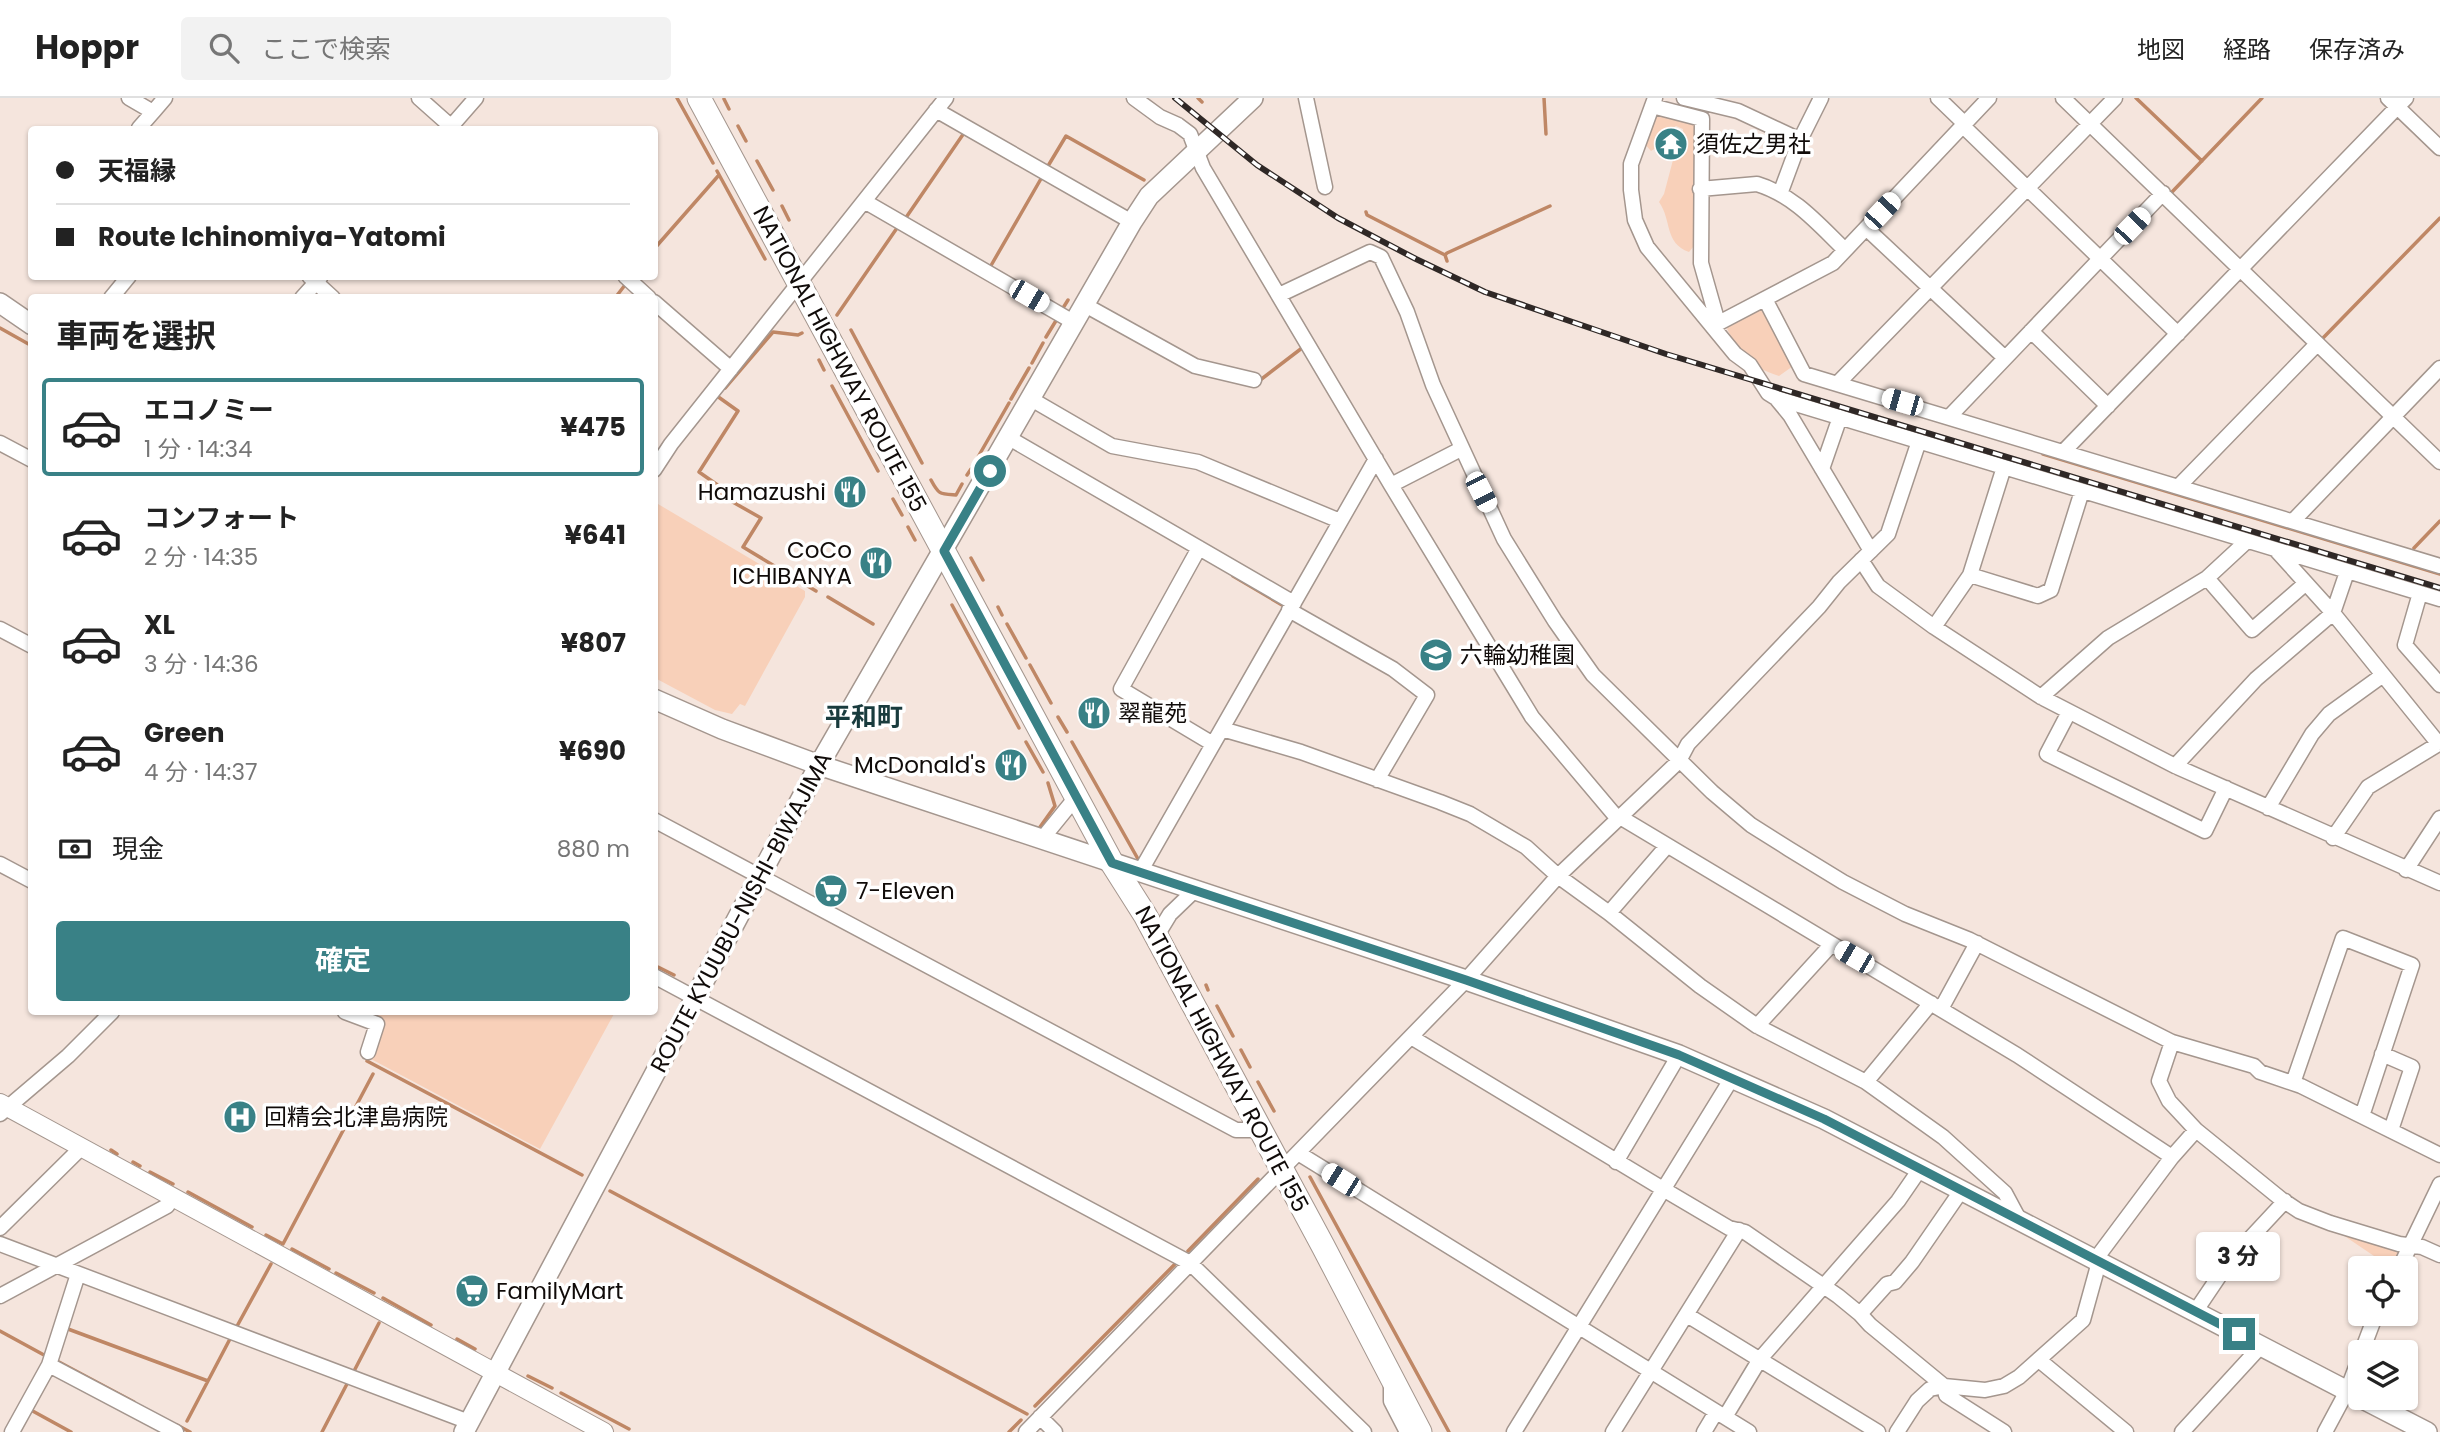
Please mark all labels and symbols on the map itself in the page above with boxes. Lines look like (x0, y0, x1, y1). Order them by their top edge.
temple icon: 須佐之男社 (1652, 125, 1690, 163)
place label: 須佐之男社 (1696, 128, 1811, 160)
car (1860, 188, 1905, 234)
street label: NATIONAL HIGHWAY ROUTE 155 (745, 200, 935, 518)
car (2110, 204, 2155, 248)
car (1006, 276, 1053, 316)
car (1879, 386, 1926, 418)
route start (974, 455, 1006, 487)
car (1463, 469, 1500, 515)
restaurant icon: Hamazushi (831, 473, 869, 511)
place label: Hamazushi (698, 476, 826, 508)
place label: CoCo ICHIBANYA (732, 534, 852, 592)
restaurant icon: CoCo ICHIBANYA (857, 544, 895, 582)
school or university icon: 六輪幼稚園 (1417, 636, 1455, 674)
place label: 六輪幼稚園 (1460, 639, 1575, 671)
restaurant icon: 翠龍苑 (1075, 694, 1113, 732)
place label: 翠龍苑 (1118, 697, 1187, 729)
district label: 平和町 (825, 699, 903, 735)
street label: ROUTE KYUUBU-NISHI-BIWAJIMA (643, 746, 839, 1078)
restaurant icon: McDonald's (992, 746, 1030, 784)
place label: McDonald's (854, 749, 986, 781)
supermarket icon: 7-Eleven (812, 872, 850, 910)
place label: 7-Eleven (856, 875, 955, 907)
street label: NATIONAL HIGHWAY ROUTE 155 (1127, 900, 1317, 1218)
car (1831, 937, 1878, 977)
hospital icon: 回精会北津島病院 (221, 1098, 259, 1136)
place label: 回精会北津島病院 (264, 1101, 448, 1133)
car (1318, 1160, 1365, 1200)
callout: 3 分 (2197, 1232, 2281, 1282)
supermarket icon: FamilyMart (453, 1272, 491, 1310)
place label: FamilyMart (496, 1275, 623, 1307)
route end (2223, 1318, 2255, 1350)

